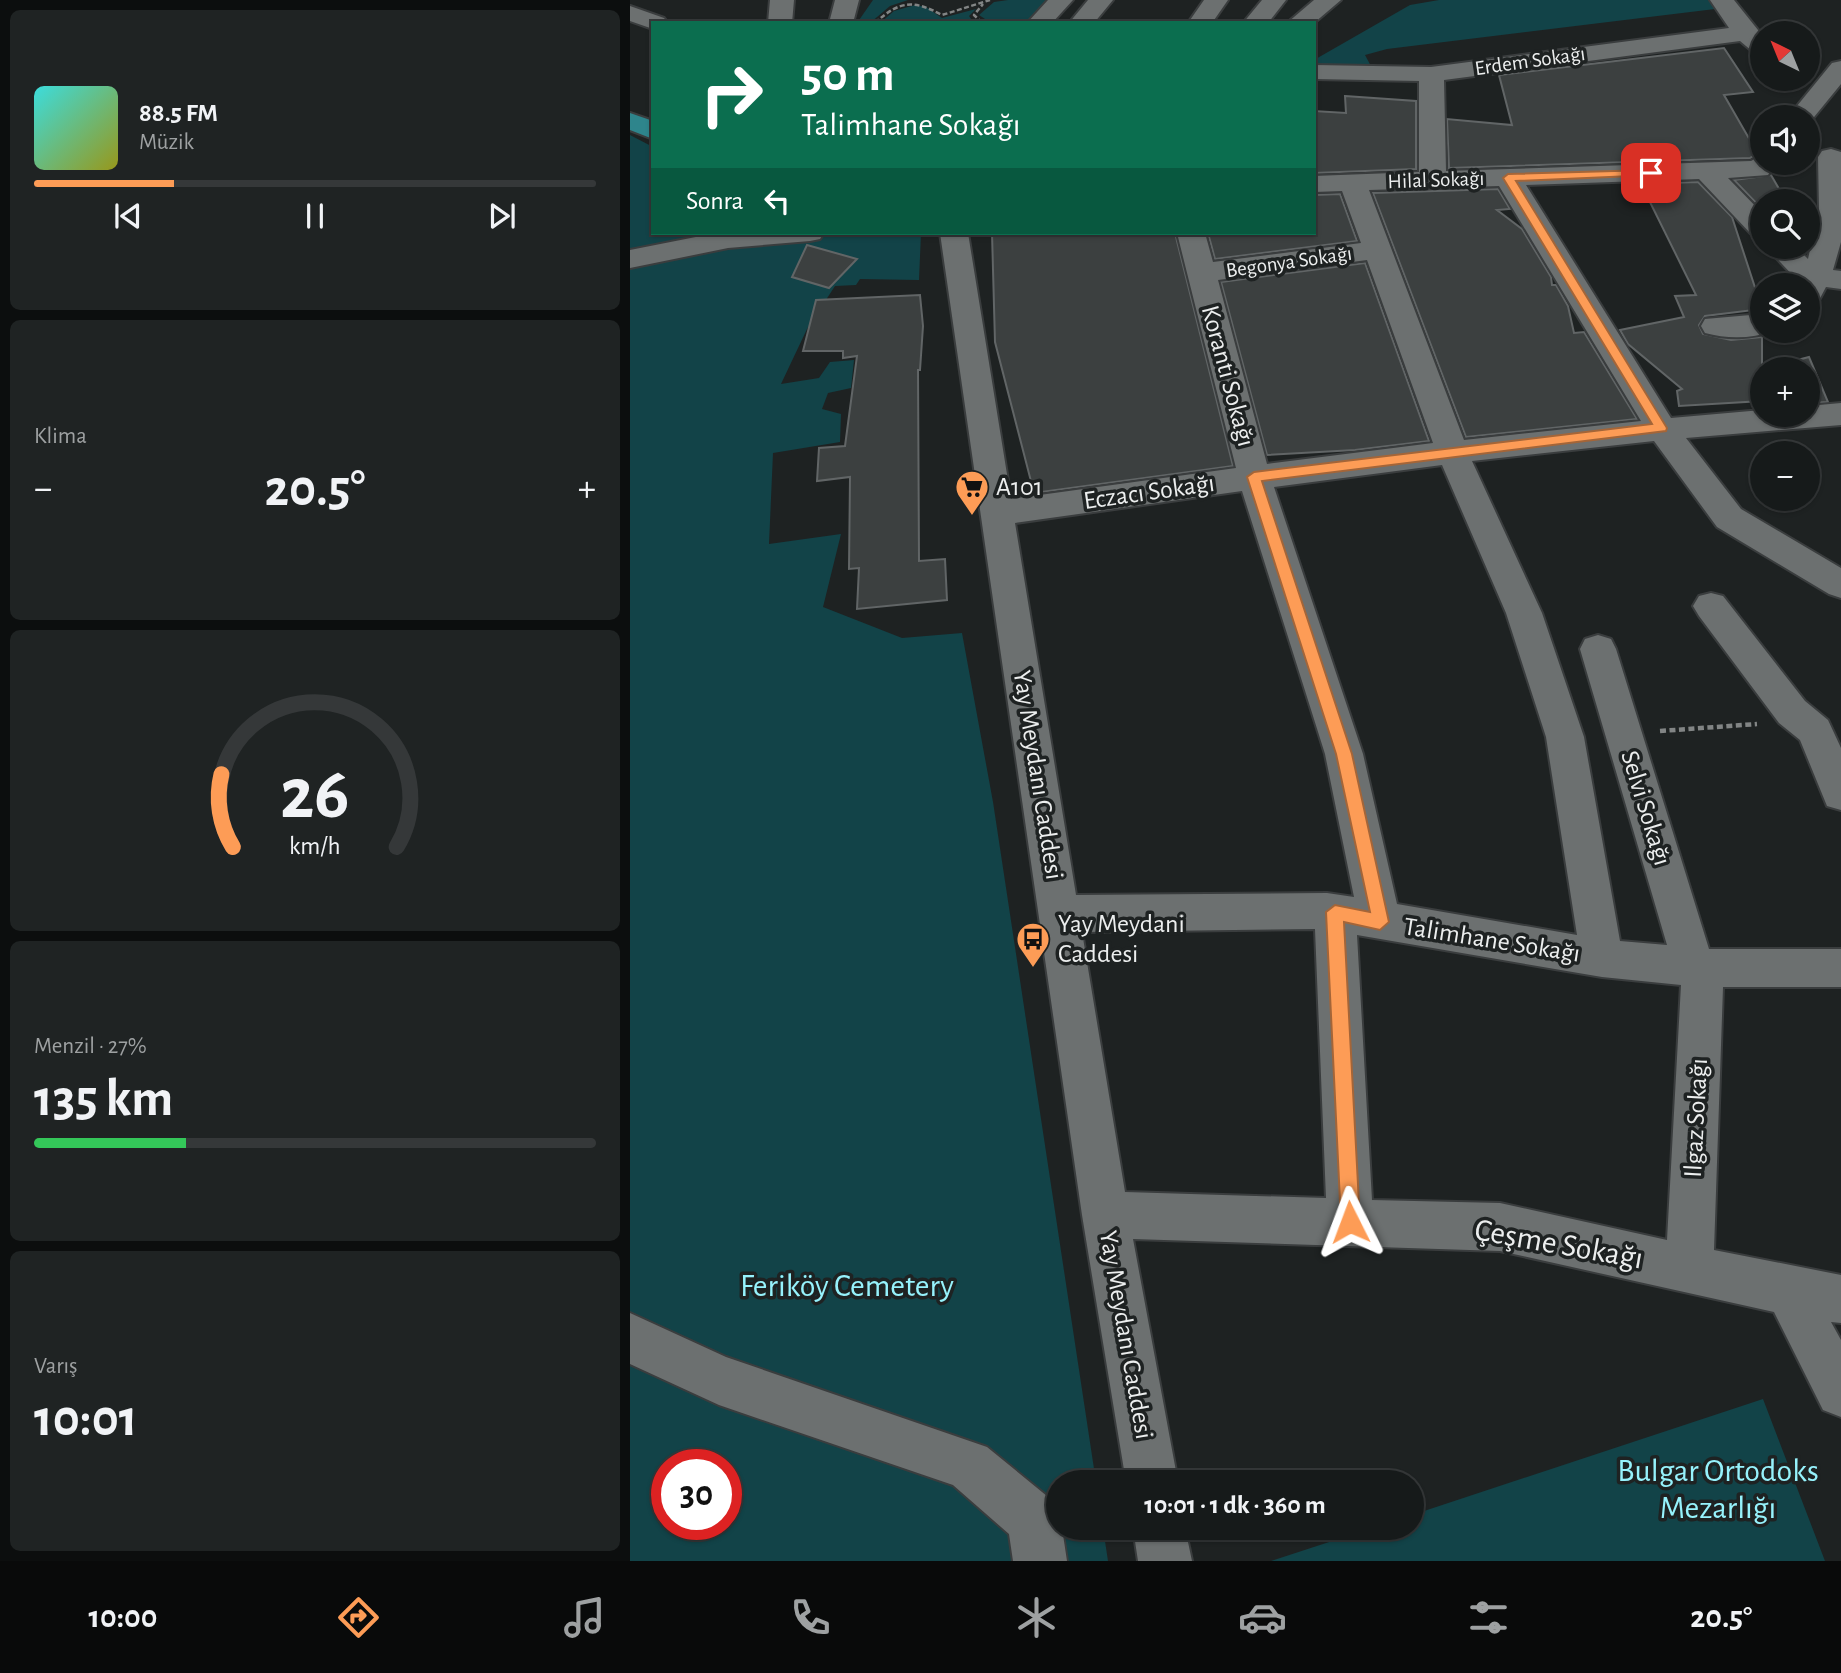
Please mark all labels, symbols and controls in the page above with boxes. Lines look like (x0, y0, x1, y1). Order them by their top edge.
north arrow (1750, 21, 1820, 91)
map controls (1750, 21, 1820, 511)
street label: Erdem Sokağı (1473, 43, 1587, 79)
icon: right (686, 49, 777, 140)
text: 50 m (801, 51, 895, 100)
text: 88.5 FM (139, 100, 218, 126)
button: sound (1750, 105, 1820, 175)
text: Talimhane Sokağı (801, 109, 1021, 141)
text: Müzik (139, 131, 194, 154)
pin (1621, 143, 1681, 203)
icon: arrive (1632, 154, 1670, 192)
street label: Hilal Sokağı (1387, 168, 1485, 192)
icon: left (758, 182, 796, 220)
text: Sonra (686, 188, 744, 214)
button: search (1750, 189, 1820, 259)
icon: previous (109, 197, 147, 235)
icon: pause (296, 197, 334, 235)
icon: next (483, 197, 521, 235)
street label: Begonya Sokağı (1225, 243, 1353, 281)
button: layers (1750, 273, 1820, 343)
street label: Koranti Sokağı (1197, 303, 1259, 449)
button: + (1750, 357, 1820, 427)
text: Klima (34, 425, 87, 448)
button: − (1750, 441, 1820, 511)
text: 20.5° (264, 463, 366, 515)
supermarket icon: A101 (953, 468, 991, 517)
text: − (34, 470, 52, 508)
text: + (578, 470, 596, 508)
street label: Eczacı Sokağı (1082, 470, 1216, 514)
place label: A101 (996, 474, 1043, 500)
street label: Yay Meydanı Caddesi (1009, 669, 1067, 881)
street label: Selvi Sokağı (1616, 748, 1676, 868)
text: 26 (280, 759, 350, 832)
text: km/h (289, 833, 341, 858)
place label: Yay Meydani Caddesi (1058, 911, 1185, 967)
street label: Talimhane Sokağı (1402, 913, 1582, 967)
bus stop icon: Yay Meydani Caddesi (1014, 920, 1052, 969)
text: Menzil · 27% (34, 1035, 147, 1058)
street label: Ilgaz Sokağı (1680, 1058, 1712, 1178)
text: 135 km (34, 1073, 173, 1125)
position arrow (1313, 1185, 1387, 1259)
street label: Çeşme Sokağı (1472, 1213, 1646, 1275)
street label: Yay Meydanı Caddesi (1095, 1229, 1157, 1441)
park label: Feriköy Cemetery (740, 1270, 954, 1302)
text: Varış (34, 1355, 78, 1378)
text: 10:01 (34, 1393, 138, 1445)
speed limit sign: 30 (651, 1449, 742, 1540)
park label: Bulgar Ortodoks Mezarlığı (1617, 1455, 1819, 1524)
text: 10:01 · 1 dk · 360 m (1144, 1492, 1326, 1518)
icon: directions (334, 1593, 383, 1642)
icon: music (560, 1593, 609, 1642)
icon: phone (786, 1593, 835, 1642)
icon: climate (1012, 1593, 1061, 1642)
icon: car (1238, 1593, 1287, 1642)
icon: filters (1464, 1593, 1513, 1642)
text: 10:00 (88, 1601, 157, 1633)
text: 20.5° (1690, 1601, 1752, 1633)

